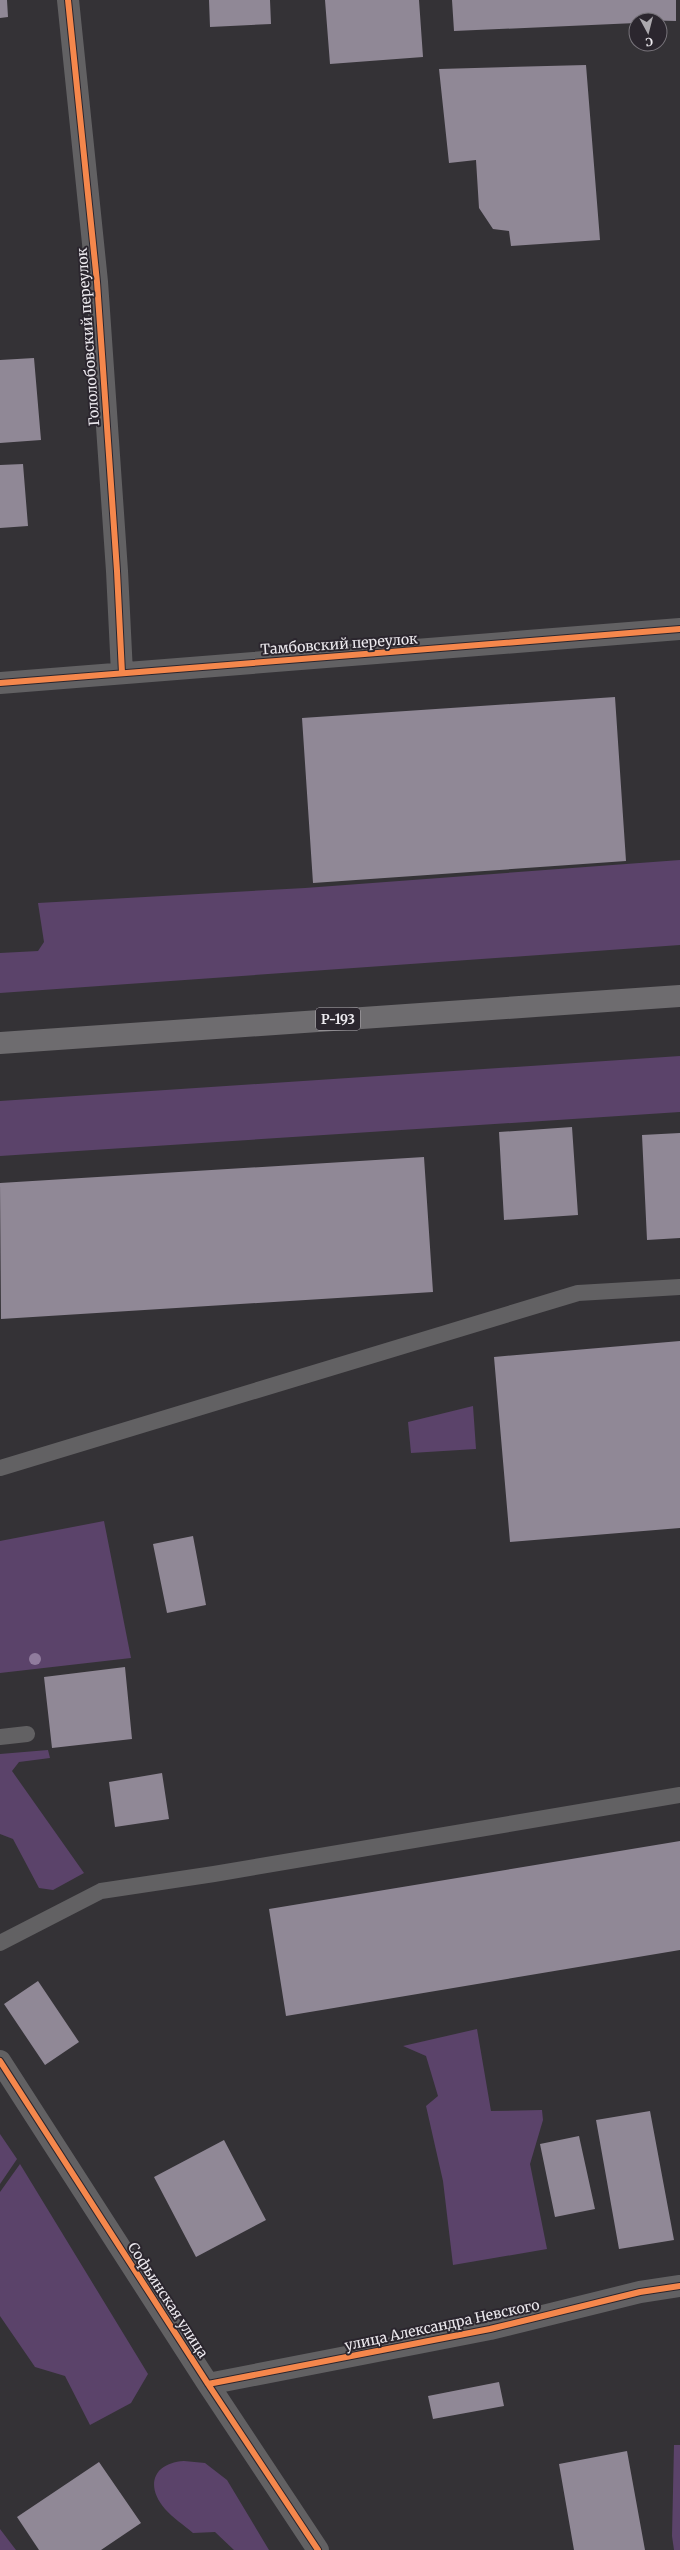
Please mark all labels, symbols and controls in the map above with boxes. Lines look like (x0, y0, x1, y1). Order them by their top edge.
north arrow (628, 12, 668, 52)
text: С (645, 35, 654, 49)
street label: Гололобовский переулок (73, 247, 103, 427)
street label: Тамбовский переулок (260, 630, 418, 658)
road number: Р-193 (316, 1008, 360, 1030)
street label: Софьинская улица (124, 2239, 212, 2362)
street label: улица Александра Невского (343, 2296, 541, 2354)

